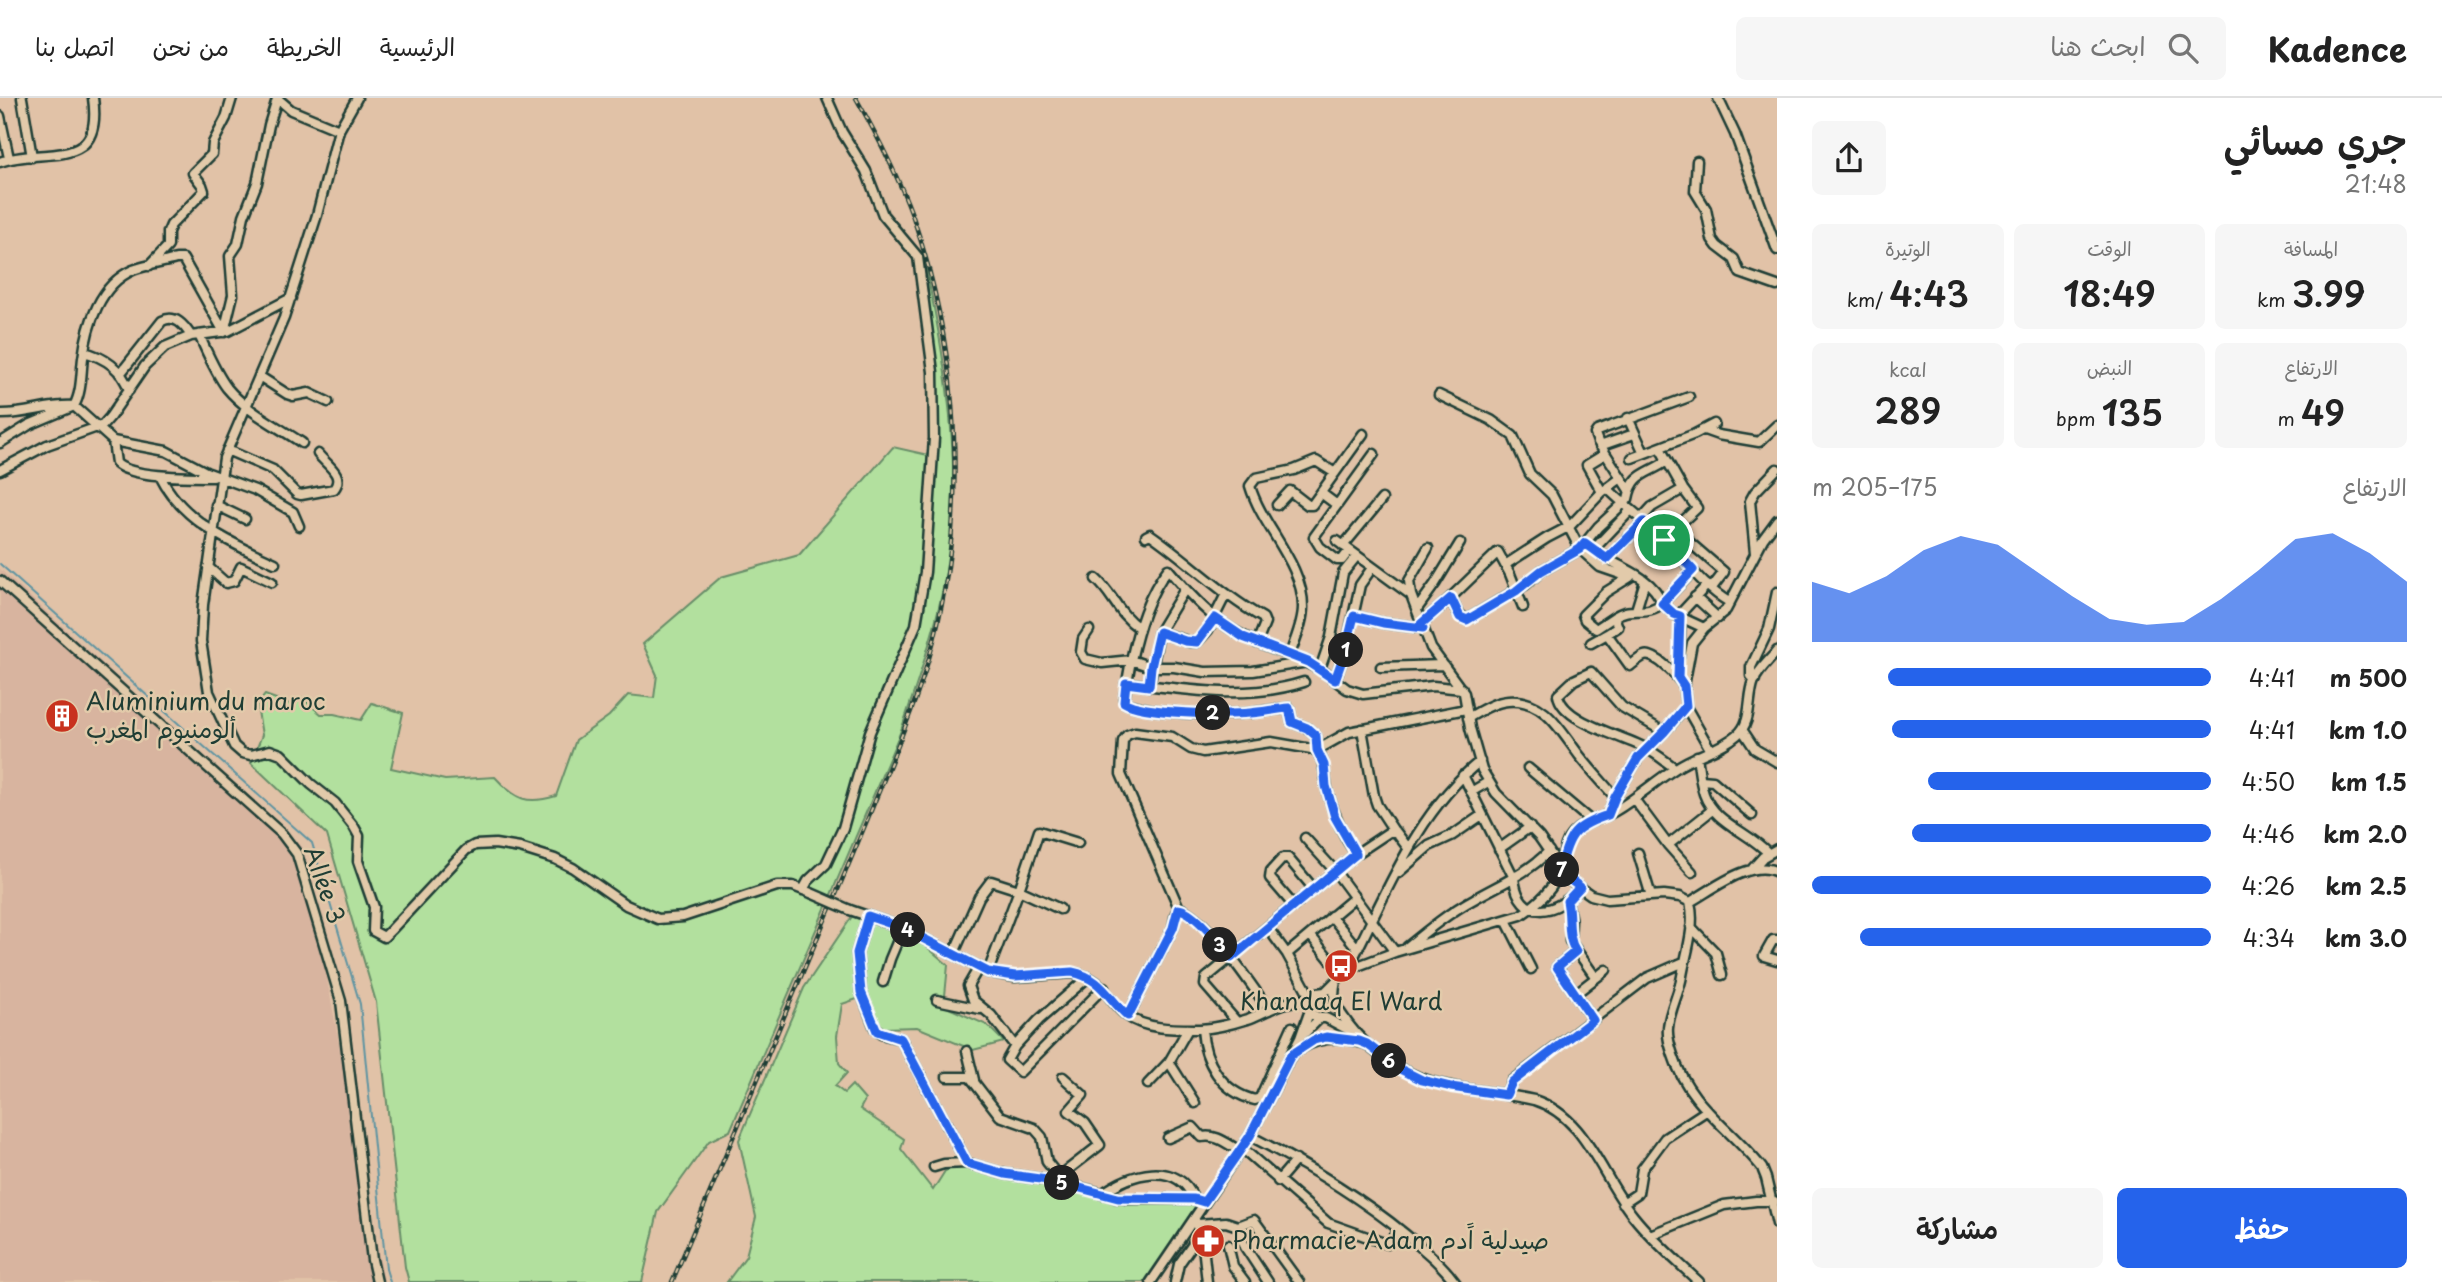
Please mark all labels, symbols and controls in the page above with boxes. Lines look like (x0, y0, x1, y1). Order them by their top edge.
search box (1736, 17, 2226, 80)
text: Kadence (2268, 23, 2407, 73)
text: ابحث هنا (2050, 26, 2146, 65)
text: اتصل بنا (35, 28, 115, 64)
text: من نحن (153, 28, 229, 64)
text: الخريطة (267, 28, 342, 64)
text: الرئيسية (380, 28, 455, 64)
icon: search (2164, 29, 2202, 67)
text: جري مسائي (2223, 111, 2407, 168)
button: share (1812, 121, 1886, 195)
text: 21:48 (2344, 166, 2407, 201)
text: الوتيرة (1885, 234, 1931, 262)
text: الوقت (2087, 234, 2132, 262)
text: المسافة (2284, 234, 2338, 262)
text: 4:43 (1889, 266, 1969, 319)
text: 18:49 (2063, 266, 2156, 319)
text: 3.99 (2292, 266, 2365, 319)
text: /km (1847, 285, 1889, 313)
text: km (2257, 285, 2292, 313)
text: النبض (2087, 353, 2132, 381)
text: الارتفاع (2285, 353, 2338, 381)
text: kcal (1889, 355, 1927, 383)
text: 289 (1874, 383, 1941, 436)
text: 135 (2102, 385, 2163, 438)
text: 49 (2301, 385, 2345, 438)
text: bpm (2056, 404, 2102, 432)
text: m (2277, 404, 2301, 432)
text: 175–205 m (1812, 469, 1937, 504)
text: الارتفاع (2343, 469, 2407, 504)
pin (1634, 510, 1694, 570)
icon: arrive (1645, 521, 1683, 559)
pin: 1 (1328, 632, 1364, 668)
text: 1 (1341, 635, 1350, 663)
text: 4:41 (2249, 660, 2295, 695)
text: 500 m (2330, 660, 2407, 695)
place label: Aluminium du maroc ألومنيوم المغرب (86, 682, 326, 749)
pin: 2 (1196, 696, 1230, 730)
building icon: Aluminium du maroc ألومنيوم المغرب (43, 697, 81, 735)
text: 2 (1206, 698, 1219, 726)
text: 4:41 (2249, 712, 2295, 747)
text: 1.0 km (2329, 712, 2407, 747)
text: 4:50 (2242, 764, 2295, 799)
text: 1.5 km (2331, 764, 2407, 799)
text: 4:46 (2242, 816, 2295, 851)
text: 2.0 km (2323, 816, 2407, 851)
street label: Allée 3 (296, 841, 356, 928)
pin: 7 (1544, 852, 1580, 888)
text: 7 (1556, 855, 1567, 883)
text: 4:26 (2242, 868, 2295, 903)
text: 2.5 km (2326, 868, 2407, 903)
pin: 4 (890, 912, 926, 948)
text: 4 (901, 915, 914, 943)
text: 4:34 (2243, 920, 2295, 955)
text: 3.0 km (2325, 920, 2407, 955)
pin: 3 (1202, 928, 1238, 962)
text: 3 (1213, 930, 1226, 958)
bus stop icon: Khandaq El Ward (1322, 947, 1360, 985)
place label: Khandaq El Ward (1240, 982, 1443, 1018)
pin: 6 (1372, 1044, 1406, 1079)
text: 6 (1382, 1046, 1395, 1074)
pin: 5 (1044, 1166, 1080, 1200)
text: 5 (1055, 1168, 1068, 1196)
button: مشاركة (1812, 1188, 2103, 1268)
button: حفظ (2117, 1188, 2407, 1268)
place label: Pharmacie Adam صيدلية اًدم (1232, 1221, 1549, 1259)
pharmacy icon: Pharmacie Adam صيدلية اًدم (1189, 1222, 1227, 1260)

